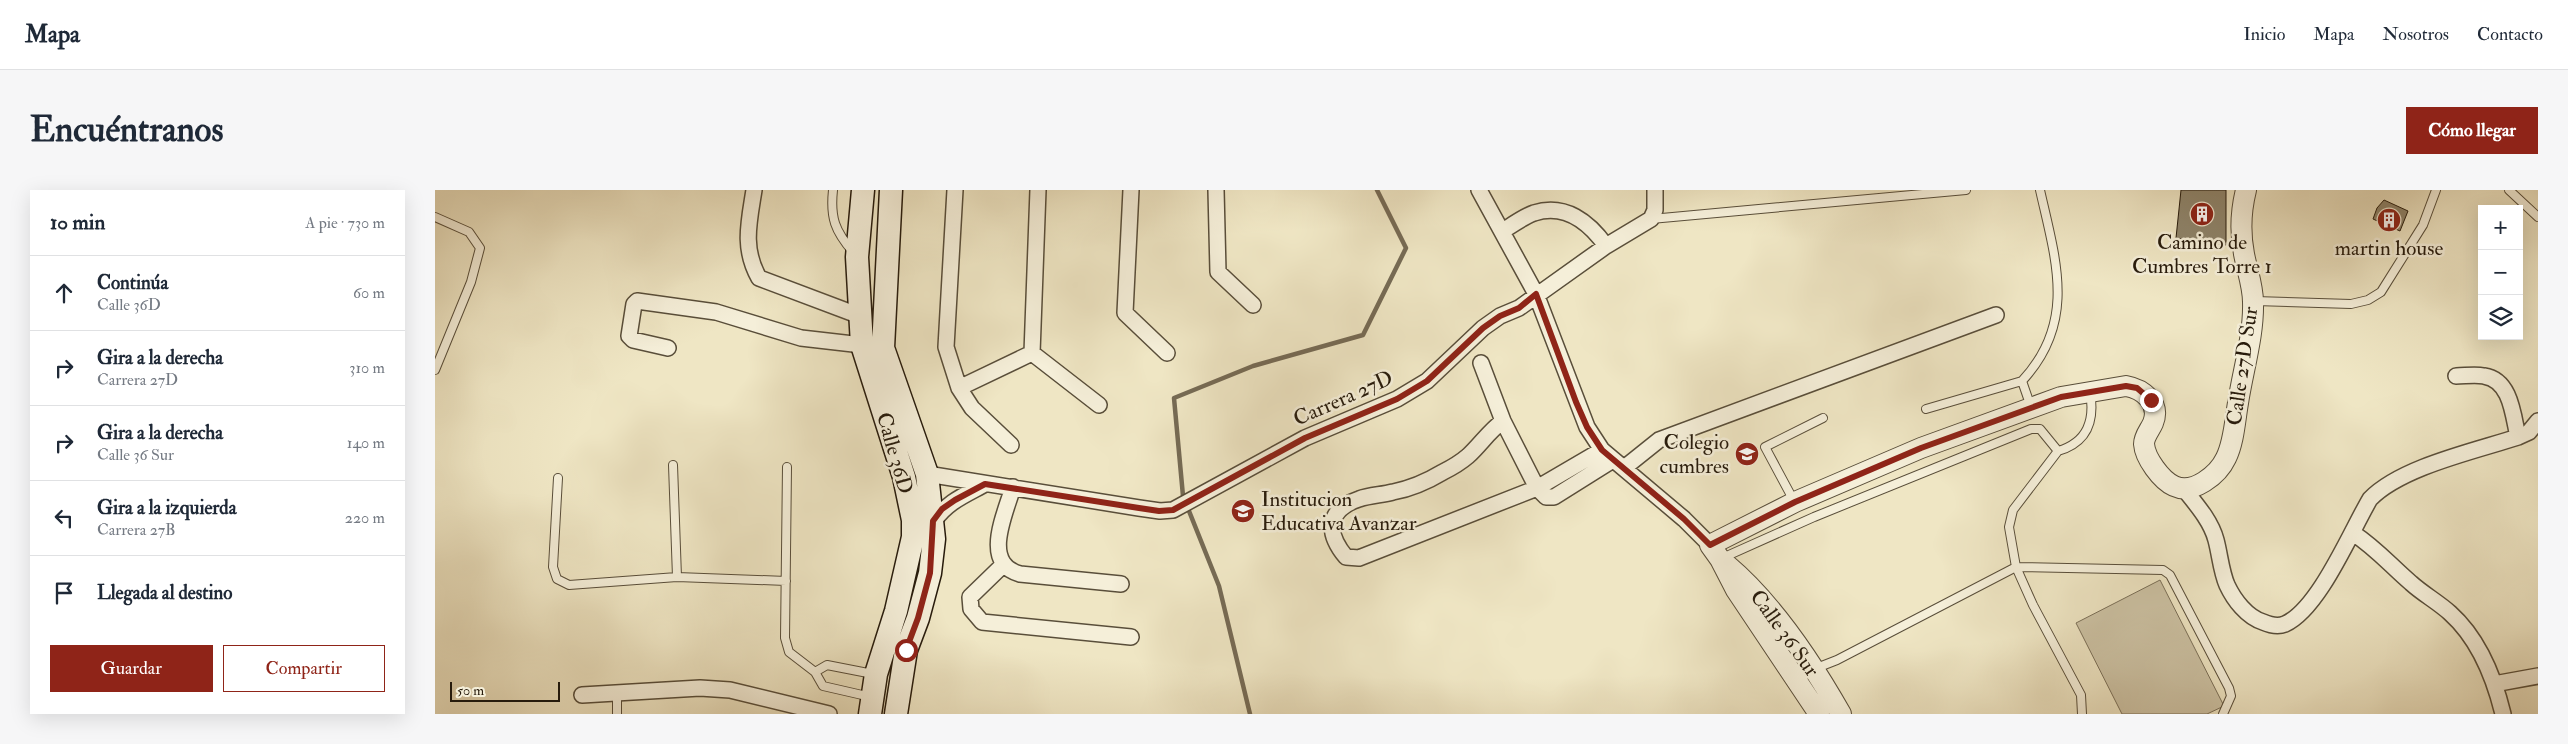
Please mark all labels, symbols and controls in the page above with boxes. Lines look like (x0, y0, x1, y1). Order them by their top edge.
text: Mapa (25, 19, 80, 50)
text: Inicio (2243, 23, 2285, 46)
text: Mapa (2313, 23, 2355, 46)
text: Nosotros (2383, 23, 2449, 46)
text: Contacto (2477, 23, 2543, 46)
button: Cómo llegar (2406, 107, 2538, 154)
text: Encuéntranos (30, 108, 223, 152)
building icon: Camino de Cumbres Torre 1 (2189, 201, 2215, 227)
map controls (2478, 205, 2523, 340)
button: + (2478, 205, 2523, 250)
building icon: martin house (2376, 207, 2402, 233)
text: 10 min (50, 209, 105, 236)
text: A pie · 730 m (305, 213, 385, 233)
place label: Camino de Cumbres Torre 1 (2132, 229, 2272, 280)
place label: martin house (2335, 235, 2443, 262)
button: − (2478, 250, 2523, 295)
text: Continúa (97, 271, 168, 295)
icon: ahead (50, 279, 78, 307)
text: 60 m (353, 283, 385, 303)
text: Calle 36D (97, 295, 161, 315)
button: layers (2478, 295, 2523, 340)
street label: Calle 27D Sur (2221, 305, 2264, 427)
text: Gira a la derecha (97, 346, 223, 370)
icon: right (50, 354, 78, 382)
text: 310 m (349, 358, 385, 378)
street label: Carrera 27D (1289, 364, 1397, 432)
text: Carrera 27D (97, 370, 178, 390)
route end (2140, 389, 2163, 412)
street label: Calle 36D (870, 409, 919, 497)
text: Gira a la derecha (97, 421, 223, 445)
icon: right (50, 429, 78, 457)
place label: Colegio cumbres (1659, 429, 1729, 480)
text: 140 m (347, 433, 385, 453)
school or university icon: Colegio cumbres (1734, 441, 1760, 467)
text: Calle 36 Sur (97, 445, 174, 465)
place label: Institucion Educativa Avanzar (1261, 486, 1417, 537)
text: Gira a la izquierda (97, 496, 236, 520)
school or university icon: Institucion Educativa Avanzar (1230, 498, 1256, 524)
icon: left (50, 504, 78, 532)
text: 220 m (345, 508, 385, 528)
text: Carrera 27B (97, 520, 176, 540)
icon: arrive (50, 579, 78, 607)
text: Llegada al destino (97, 581, 232, 605)
street label: Calle 36 Sur (1744, 584, 1825, 682)
route start (895, 639, 918, 662)
button: Guardar (50, 645, 213, 692)
button: Compartir (223, 645, 385, 692)
scale bar (450, 679, 560, 702)
text: 50 m (457, 682, 484, 699)

